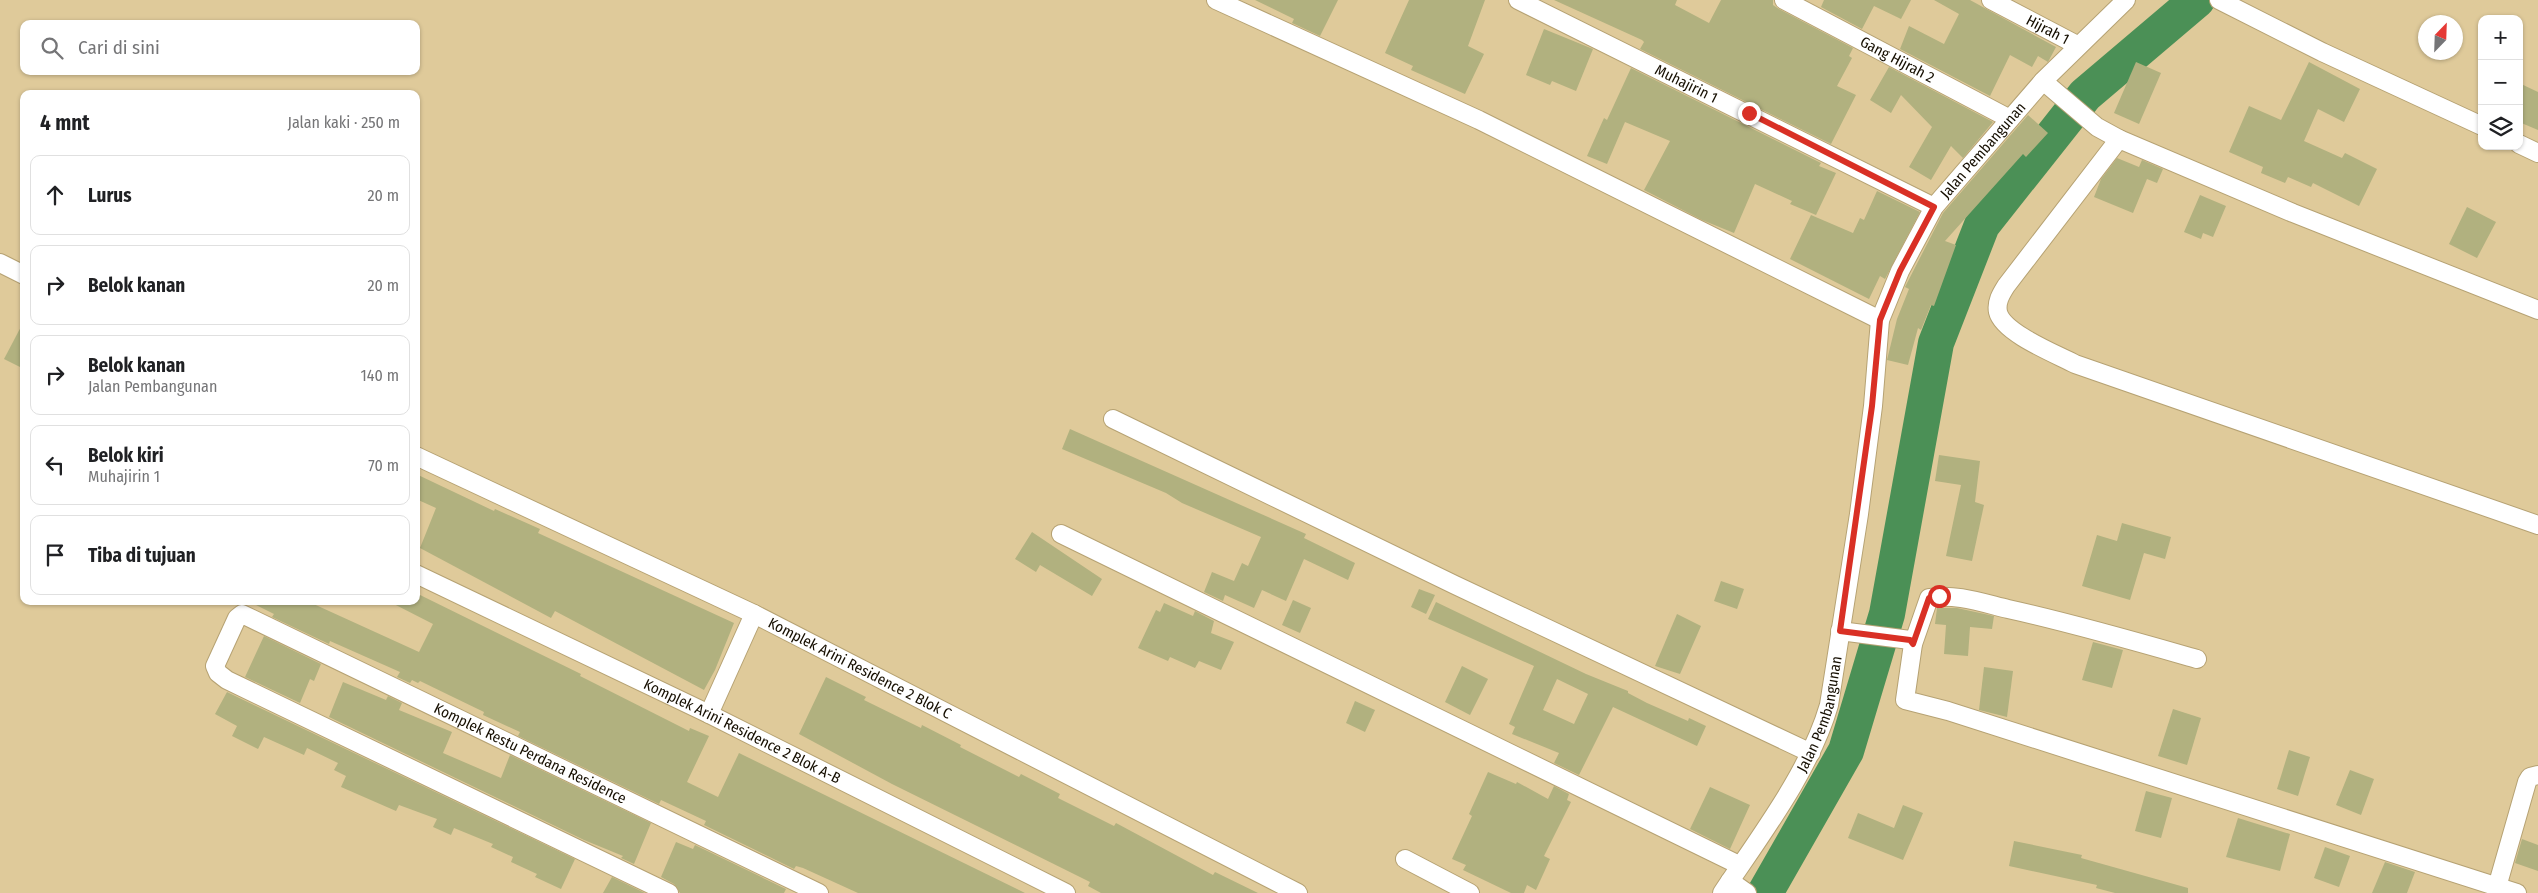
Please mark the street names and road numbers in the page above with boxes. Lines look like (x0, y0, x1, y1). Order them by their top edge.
street label: Hijrah 1 (2023, 11, 2072, 48)
street label: Gang Hijrah 2 (1857, 33, 1938, 87)
street label: Muhajirin 1 (1652, 61, 1721, 107)
street label: Jalan Pembangunan (1936, 99, 2030, 202)
street label: Komplek Arini Residence 2 Blok C (765, 614, 955, 723)
street label: Jalan Pembangunan (1793, 655, 1846, 775)
street label: Komplek Arini Residence 2 Blok A-B (641, 675, 844, 787)
street label: Komplek Restu Perdana Residence (431, 699, 629, 807)

